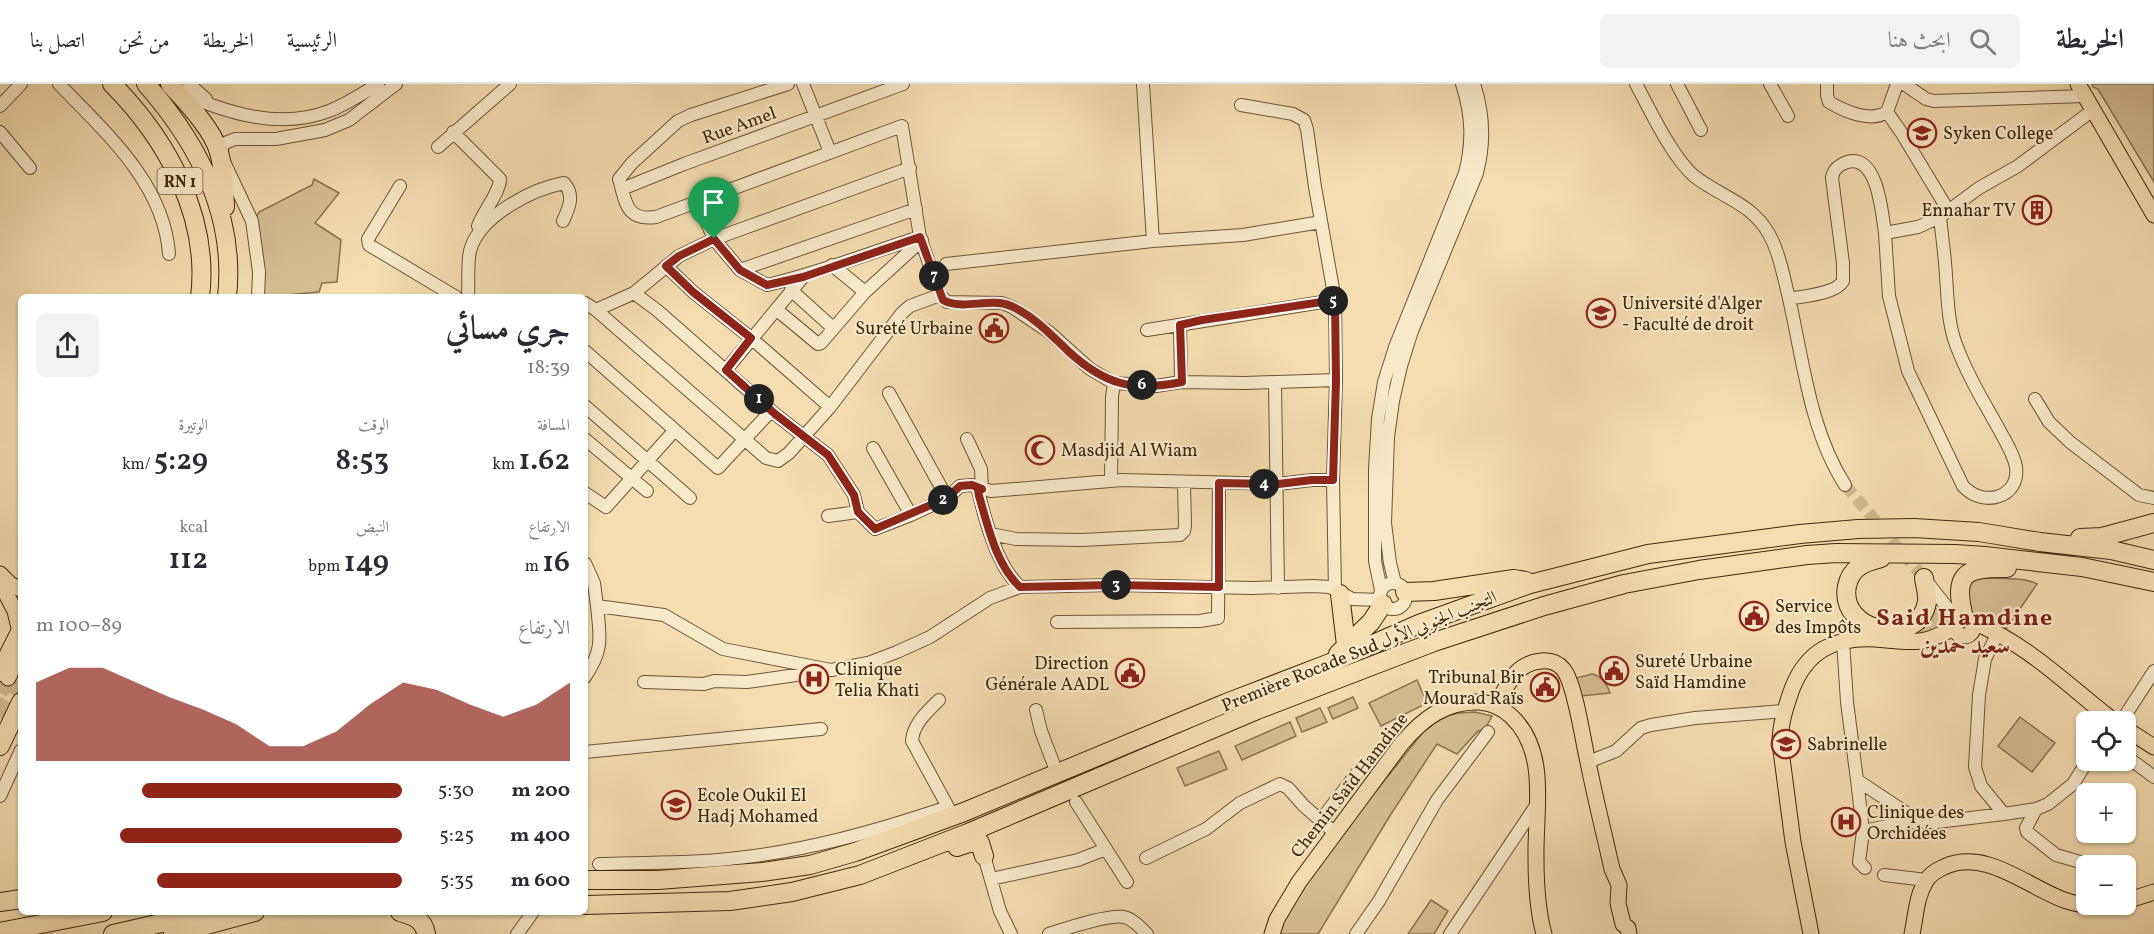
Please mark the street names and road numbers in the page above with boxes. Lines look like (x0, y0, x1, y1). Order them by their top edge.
street label: Rue Amel (699, 101, 780, 151)
road number: RN 1 (158, 168, 202, 194)
street label: Première Rocade Sud التجنب الجنوبي الأول (1217, 584, 1501, 720)
street label: Chemin Saïd Hamdine (1286, 708, 1415, 864)

